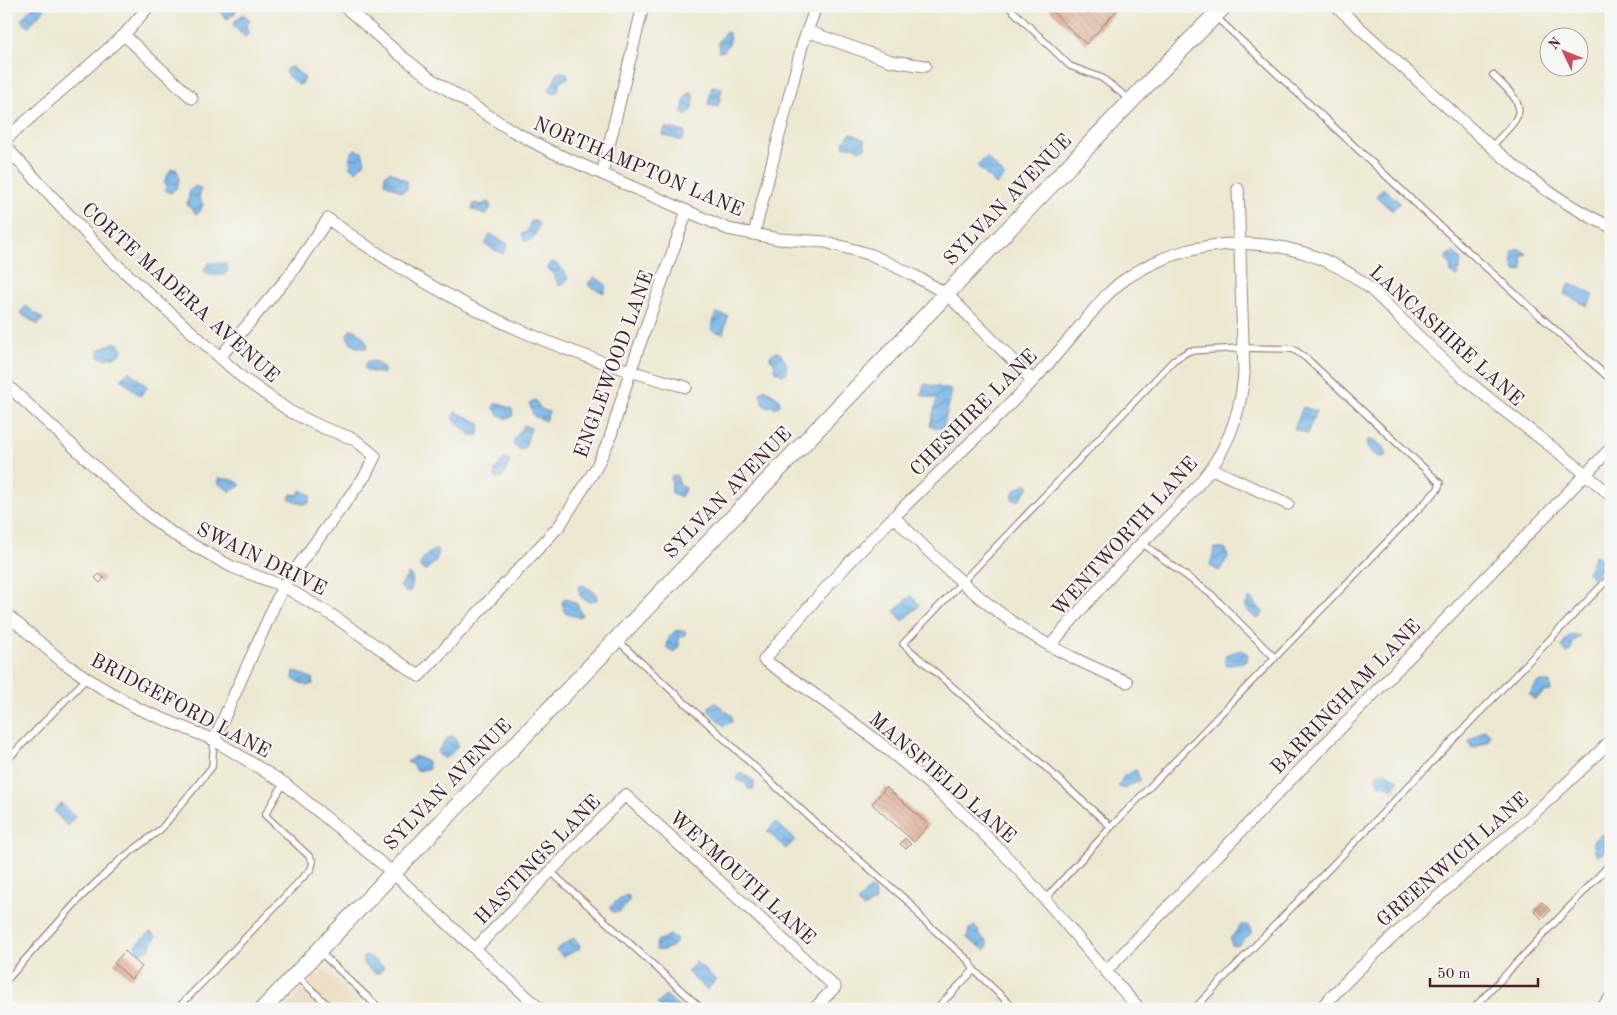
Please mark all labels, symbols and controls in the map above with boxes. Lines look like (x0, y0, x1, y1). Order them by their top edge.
north arrow (1540, 28, 1590, 78)
text: N (1546, 35, 1564, 53)
street label: NORTHAMPTON LANE (530, 114, 746, 221)
street label: SYLVAN AVENUE (941, 131, 1076, 270)
street label: CORTE MADERA AVENUE (77, 200, 282, 387)
street label: LANCASHIRE LANE (1365, 262, 1526, 411)
street label: ENGLEWOOD LANE (572, 268, 658, 461)
street label: CHESHIRE LANE (907, 346, 1042, 481)
street label: SYLVAN AVENUE (661, 424, 796, 563)
street label: WENTWORTH LANE (1049, 454, 1202, 621)
street label: SWAIN DRIVE (193, 520, 329, 600)
street label: BARRINGHAM LANE (1268, 616, 1425, 778)
street label: BRIDGEFORD LANE (87, 651, 273, 763)
street label: MANSFIELD LANE (864, 709, 1019, 848)
street label: SYLVAN AVENUE (381, 716, 516, 855)
street label: GREENWICH LANE (1374, 789, 1533, 932)
street label: HASTINGS LANE (472, 792, 605, 929)
street label: WEYMOUTH LANE (665, 808, 819, 949)
scale bar (1430, 955, 1537, 987)
text: 50 m (1437, 967, 1471, 982)

